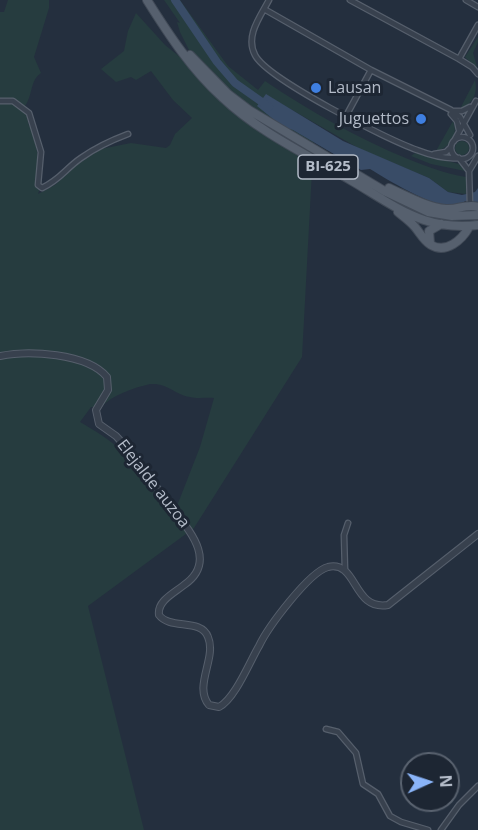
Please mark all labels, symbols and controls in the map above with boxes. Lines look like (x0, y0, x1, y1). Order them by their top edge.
place label: Lausan (328, 78, 381, 98)
marker: Lausan (309, 81, 323, 95)
place label: Juguettos (339, 109, 409, 129)
marker: Juguettos (414, 112, 428, 126)
road number: BI-625 (298, 155, 358, 179)
street label: Elejalde auzoa (113, 436, 193, 532)
north arrow (400, 752, 460, 812)
text: N (435, 774, 457, 788)

